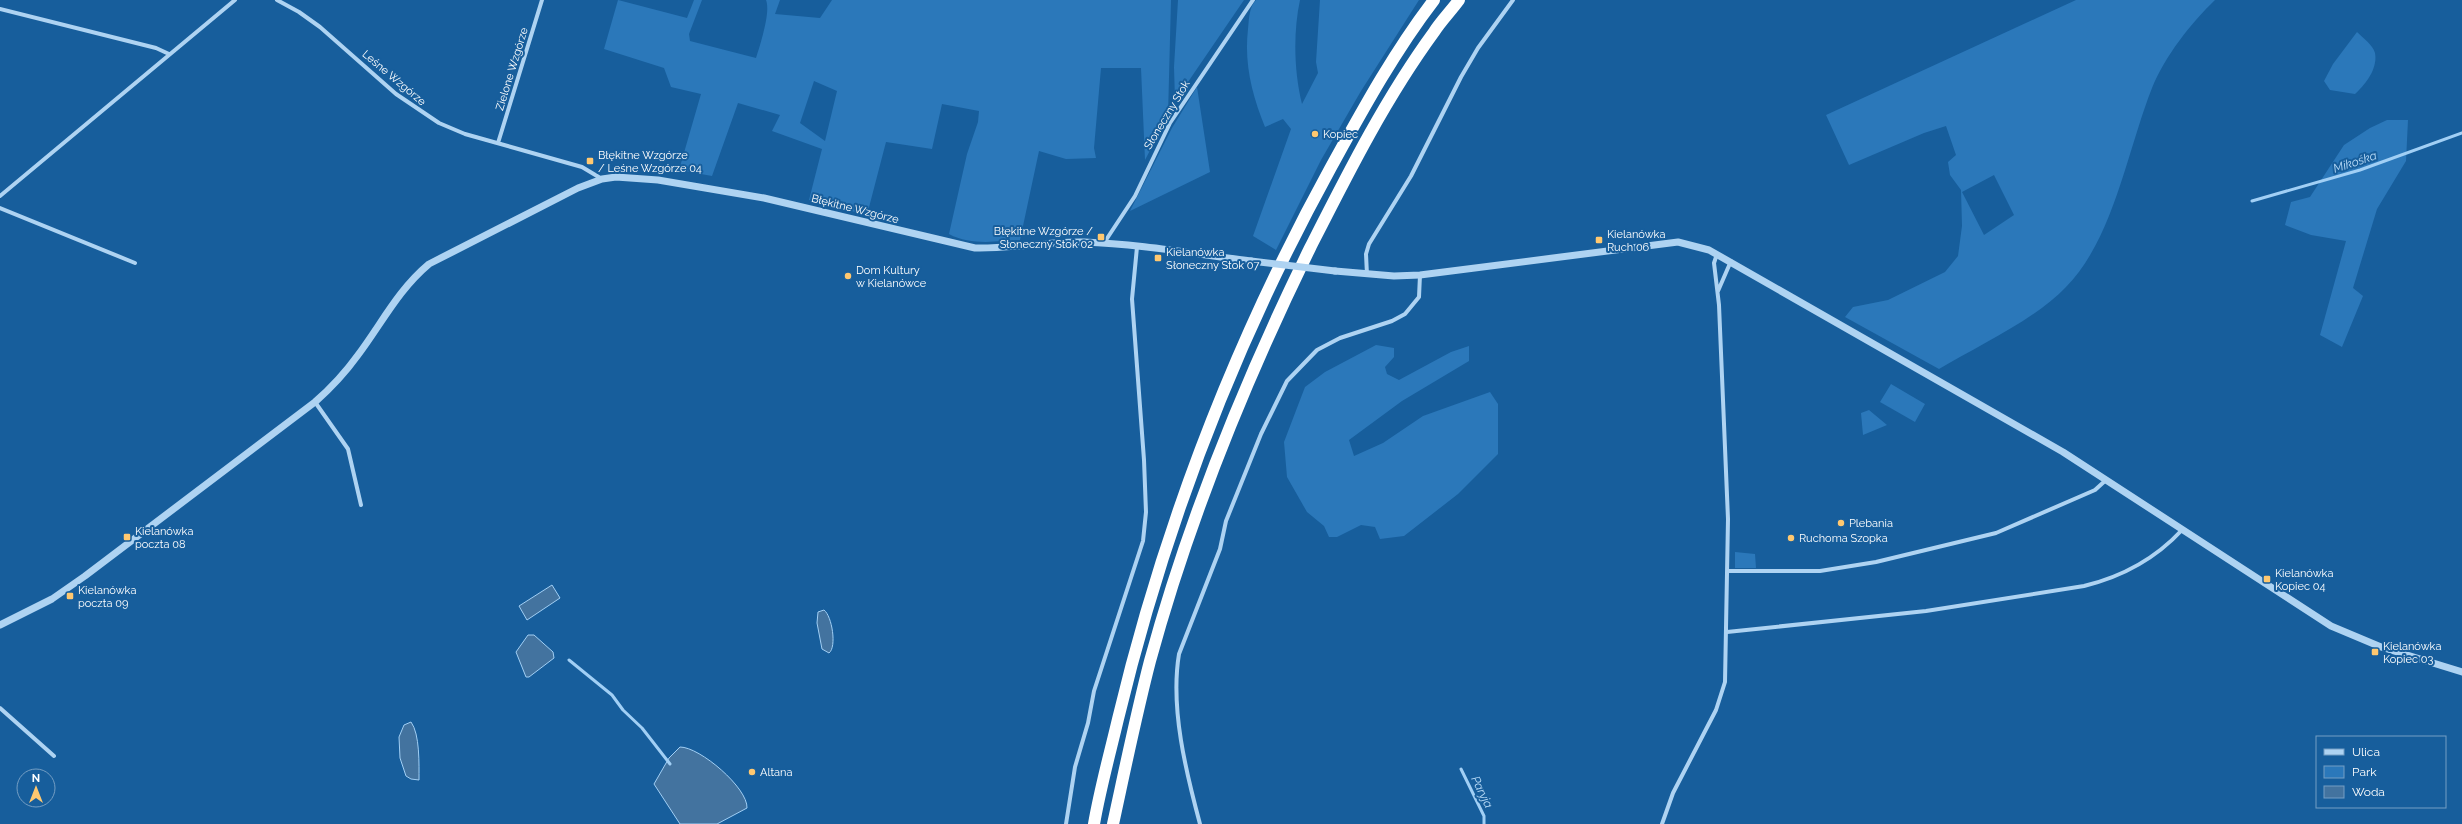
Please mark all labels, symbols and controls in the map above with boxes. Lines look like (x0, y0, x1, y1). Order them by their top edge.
street label: Zielone Wzgórze (493, 25, 531, 112)
street label: Leśne Wzgórze (360, 48, 429, 109)
street label: Słoneczny Stok (1141, 78, 1193, 152)
place label: Kopiec (1323, 128, 1358, 141)
marker: Kopiec (1310, 129, 1320, 139)
water label: Mikośka (2331, 148, 2379, 176)
place label: Błękitne Wzgórze / Leśne Wzgórze 04 (598, 149, 702, 175)
marker: Błękitne Wzgórze / Leśne Wzgórze 04 (585, 156, 595, 166)
street label: Błękitne Wzgórze (810, 192, 901, 226)
place label: Błękitne Wzgórze / Słoneczny Stok 02 (994, 225, 1093, 251)
place label: Kielanówka Ruch 06 (1607, 228, 1665, 254)
marker: Błękitne Wzgórze / Słoneczny Stok 02 (1096, 232, 1106, 242)
marker: Kielanówka Ruch 06 (1594, 235, 1604, 245)
place label: Kielanówka Słoneczny Stok 07 (1166, 246, 1260, 272)
marker: Kielanówka Słoneczny Stok 07 (1153, 253, 1163, 263)
place label: Dom Kultury w Kielanówce (856, 264, 927, 290)
marker: Dom Kultury w Kielanówce (843, 271, 853, 281)
place label: Plebania (1849, 517, 1893, 530)
marker: Plebania (1836, 518, 1846, 528)
place label: Kielanówka poczta 08 (135, 525, 193, 551)
marker: Kielanówka poczta 08 (122, 532, 132, 542)
place label: Ruchoma Szopka (1799, 532, 1888, 545)
marker: Ruchoma Szopka (1786, 533, 1796, 543)
place label: Kielanówka Kopiec 04 (2275, 567, 2333, 593)
marker: Kielanówka Kopiec 04 (2262, 574, 2272, 584)
place label: Kielanówka poczta 09 (78, 584, 136, 610)
marker: Kielanówka poczta 09 (65, 591, 75, 601)
place label: Kielanówka Kopiec 03 (2383, 640, 2441, 666)
marker: Kielanówka Kopiec 03 (2370, 647, 2380, 657)
legend (2316, 736, 2446, 808)
text: Ulica (2352, 745, 2380, 759)
text: Park (2352, 765, 2377, 779)
place label: Altana (760, 766, 793, 779)
marker: Altana (747, 767, 757, 777)
north arrow (16, 768, 56, 808)
text: N (32, 772, 40, 785)
water label: Paryja (1468, 774, 1496, 810)
text: Woda (2352, 785, 2385, 799)

